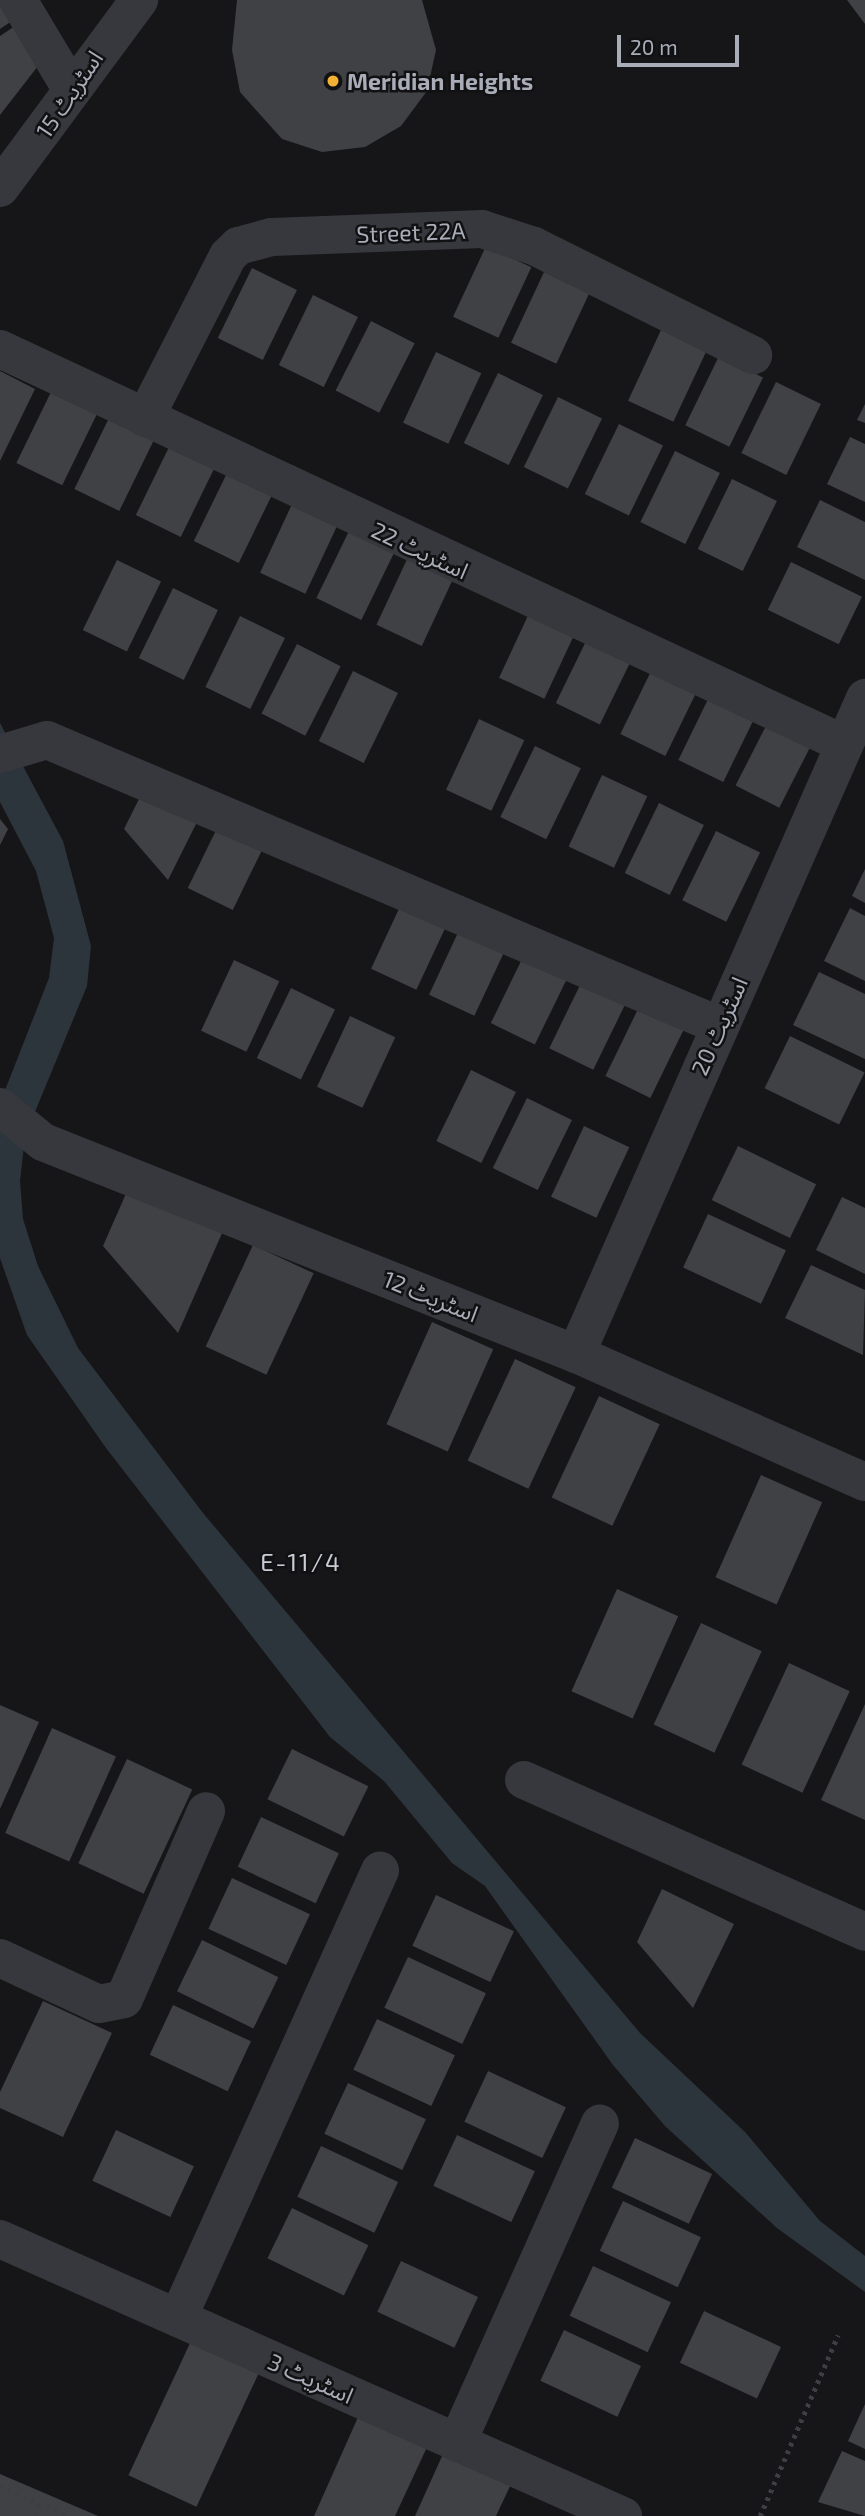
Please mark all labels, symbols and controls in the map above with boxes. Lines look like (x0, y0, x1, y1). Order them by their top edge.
scale bar (620, 21, 742, 65)
text: 20 m (630, 34, 678, 59)
street label: اسٹریٹ 15 (30, 45, 108, 143)
place label: Meridian Heights (347, 67, 533, 95)
marker: Meridian Heights (325, 73, 341, 89)
street label: Street 22A (356, 216, 466, 248)
street label: اسٹریٹ 22 (367, 516, 473, 584)
street label: اسٹریٹ 20 (685, 973, 753, 1079)
street label: اسٹریٹ 12 (380, 1265, 482, 1327)
district label: E-11/4 (261, 1548, 341, 1576)
street label: اسٹریٹ 3 (264, 2347, 358, 2409)

